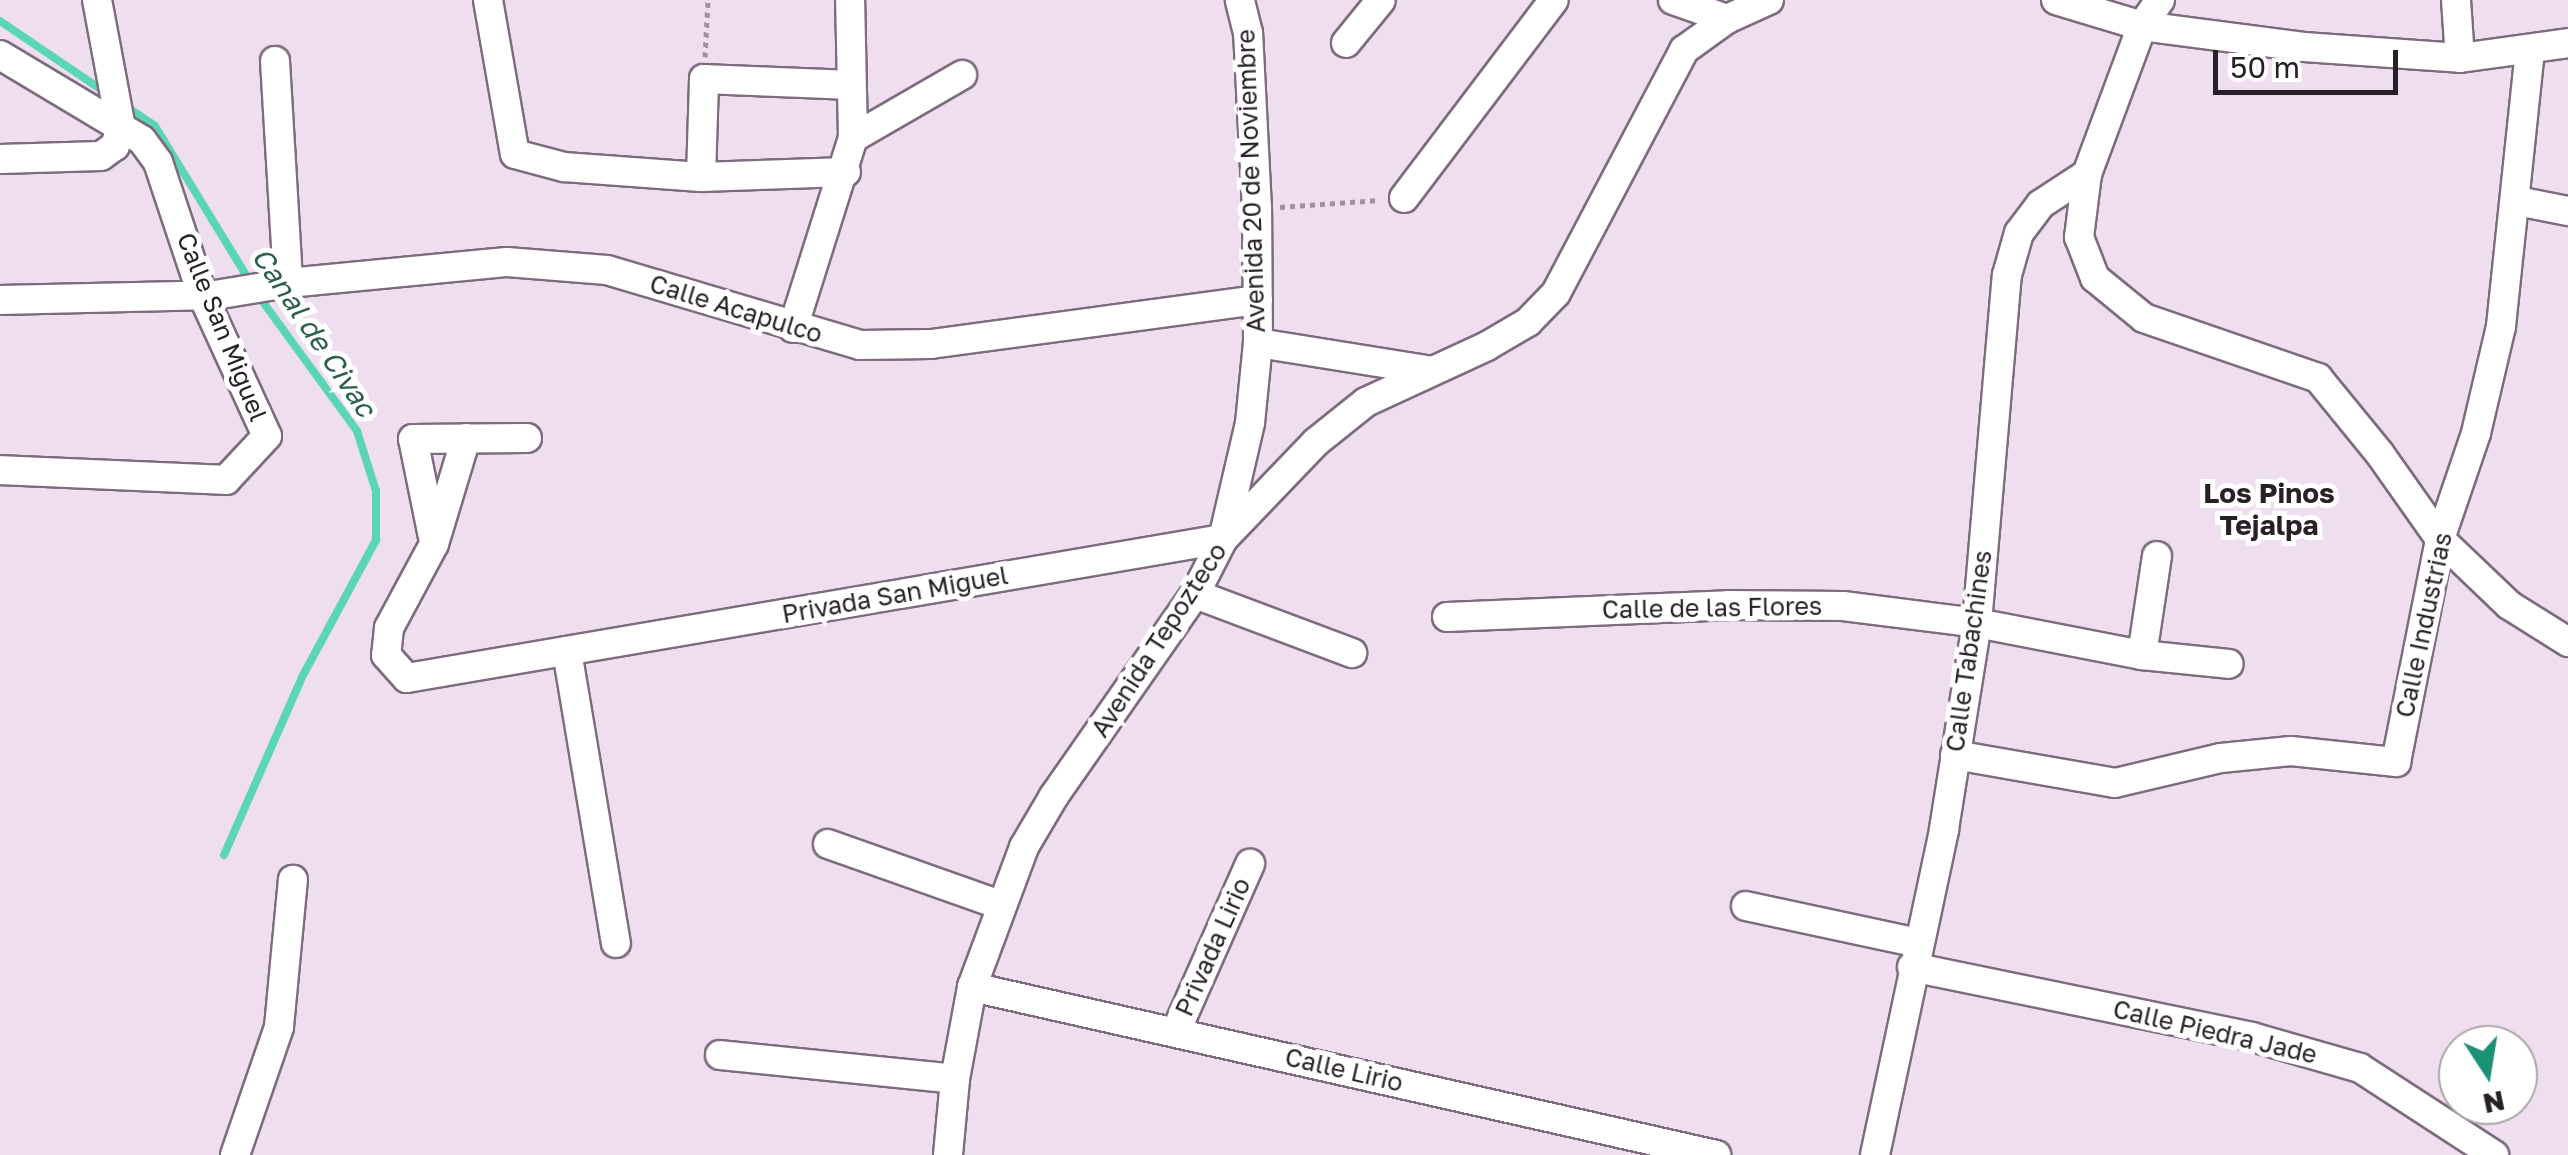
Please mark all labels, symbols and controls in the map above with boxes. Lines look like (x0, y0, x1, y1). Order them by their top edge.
street label: Avenida 20 de Noviembre (1231, 29, 1271, 333)
scale bar (2218, 30, 2403, 92)
text: 50 m (2230, 49, 2300, 85)
street label: Calle San Miguel (171, 228, 273, 426)
water label: Canal de Civac (245, 241, 383, 423)
street label: Calle Acapulco (646, 269, 826, 349)
district label: Los Pinos Tejalpa (2203, 476, 2335, 542)
street label: Calle Industrias (2390, 530, 2458, 720)
street label: Avenida Tepozteco (1085, 537, 1233, 743)
street label: Calle Tabachines (1940, 548, 1998, 754)
street label: Privada San Miguel (780, 560, 1010, 630)
street label: Calle de las Flores (1602, 591, 1822, 625)
street label: Privada Lirio (1169, 873, 1257, 1021)
street label: Calle Piedra Jade (2110, 994, 2320, 1070)
north arrow (2438, 1025, 2538, 1125)
street label: Calle Lirio (1282, 1042, 1406, 1098)
text: N (2480, 1085, 2508, 1121)

